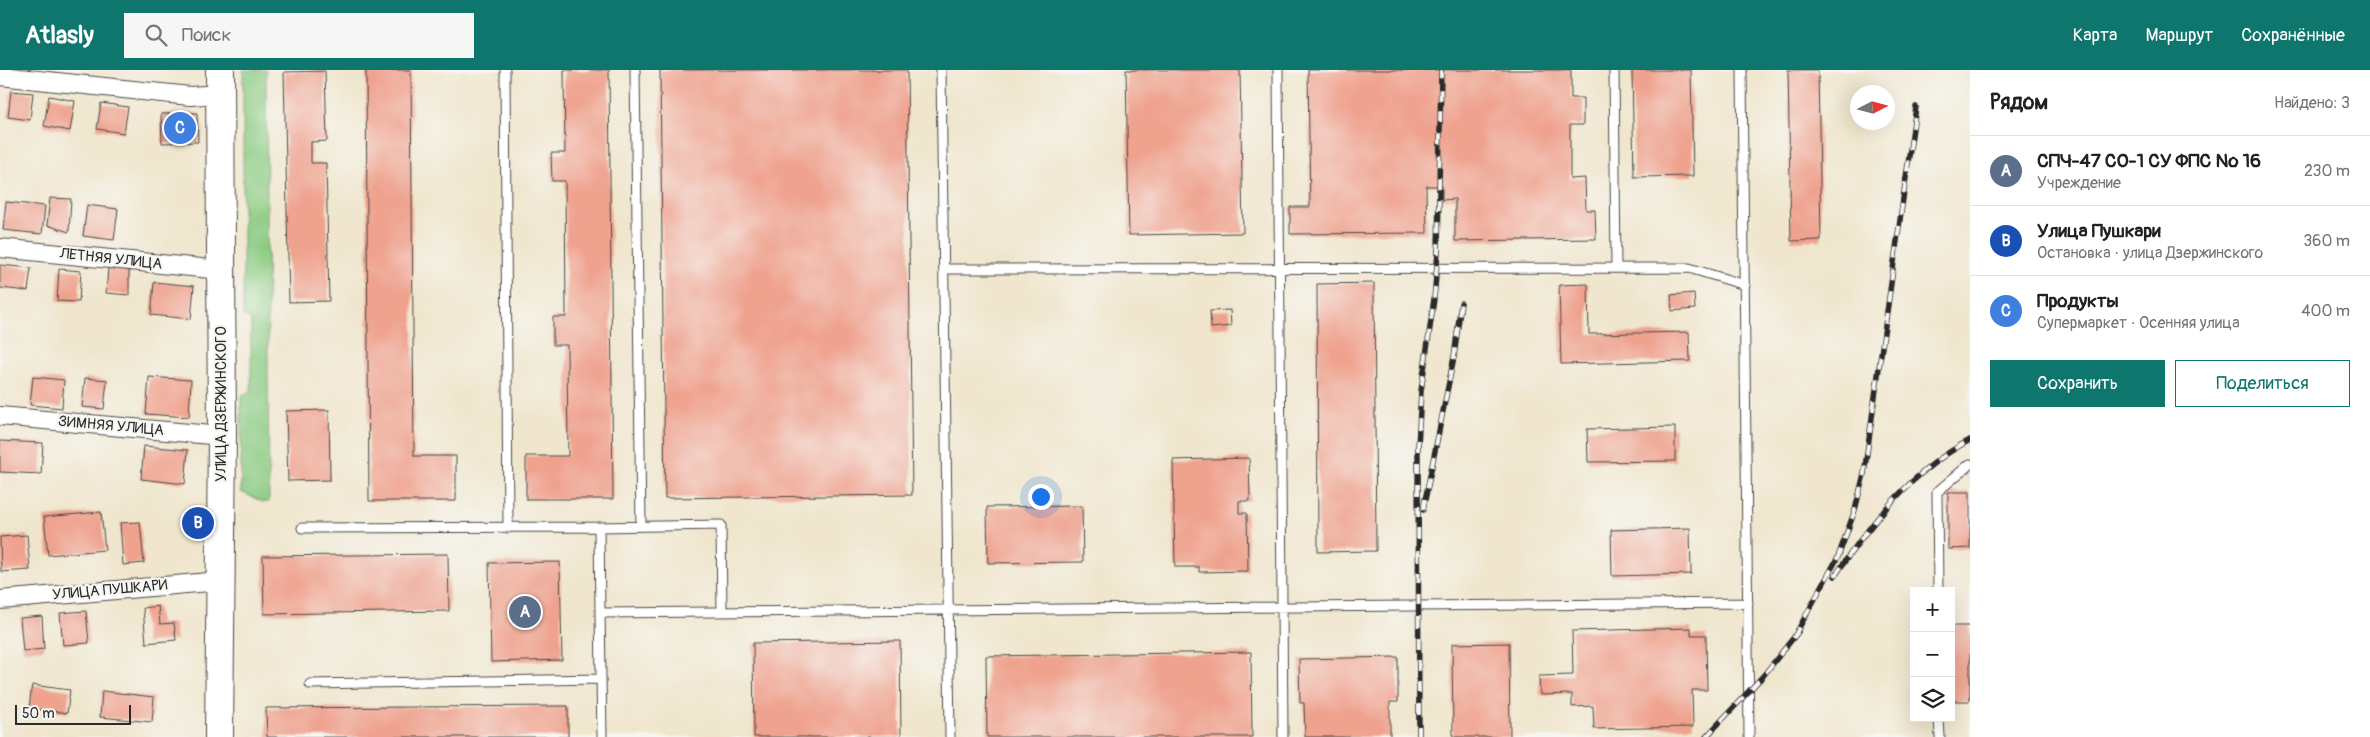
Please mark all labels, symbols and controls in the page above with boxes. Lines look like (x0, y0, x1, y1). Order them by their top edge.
search box (124, 13, 474, 58)
text: Atlasly (25, 21, 94, 50)
icon: search (142, 21, 170, 49)
text: Поиск (182, 23, 231, 47)
text: Карта (2073, 24, 2117, 47)
text: Маршрут (2145, 24, 2213, 47)
text: Сохранённые (2241, 24, 2345, 47)
north arrow (1850, 85, 1895, 130)
text: Рядом (1990, 89, 2048, 116)
text: Найдено: 3 (2274, 93, 2350, 113)
pin: C (164, 109, 196, 147)
text: СПЧ-47 СО-1 СУ ФПС № 16 (2037, 149, 2261, 173)
text: A (2001, 161, 2011, 181)
text: 230 m (2304, 161, 2350, 181)
text: Учреждение (2037, 173, 2121, 193)
text: Улица Пушкари (2037, 219, 2161, 243)
text: B (2001, 231, 2011, 251)
text: 360 m (2303, 231, 2350, 251)
text: Остановка · улица Дзержинского (2037, 243, 2263, 263)
street label: ЛЕТНЯЯ УЛИЦА (58, 244, 163, 274)
text: Продукты (2037, 289, 2119, 313)
text: C (2001, 301, 2011, 321)
text: 400 m (2301, 301, 2350, 321)
text: Супермаркет · Осенняя улица (2037, 313, 2240, 333)
street label: УЛИЦА ДЗЕРЖИНСКОГО (212, 326, 231, 482)
button: Сохранить (1990, 360, 2165, 407)
button: Поделиться (2175, 360, 2350, 407)
street label: ЗИМНЯЯ УЛИЦА (57, 412, 165, 440)
your location (1028, 484, 1054, 510)
pin: B (182, 504, 214, 542)
street label: УЛИЦА ПУШКАРИ (52, 575, 168, 605)
map controls (1910, 587, 1955, 722)
button: + (1910, 587, 1955, 632)
pin: A (509, 593, 541, 631)
button: − (1910, 632, 1955, 677)
button: layers (1910, 677, 1955, 722)
scale bar (15, 702, 131, 725)
text: 50 m (22, 705, 55, 722)

